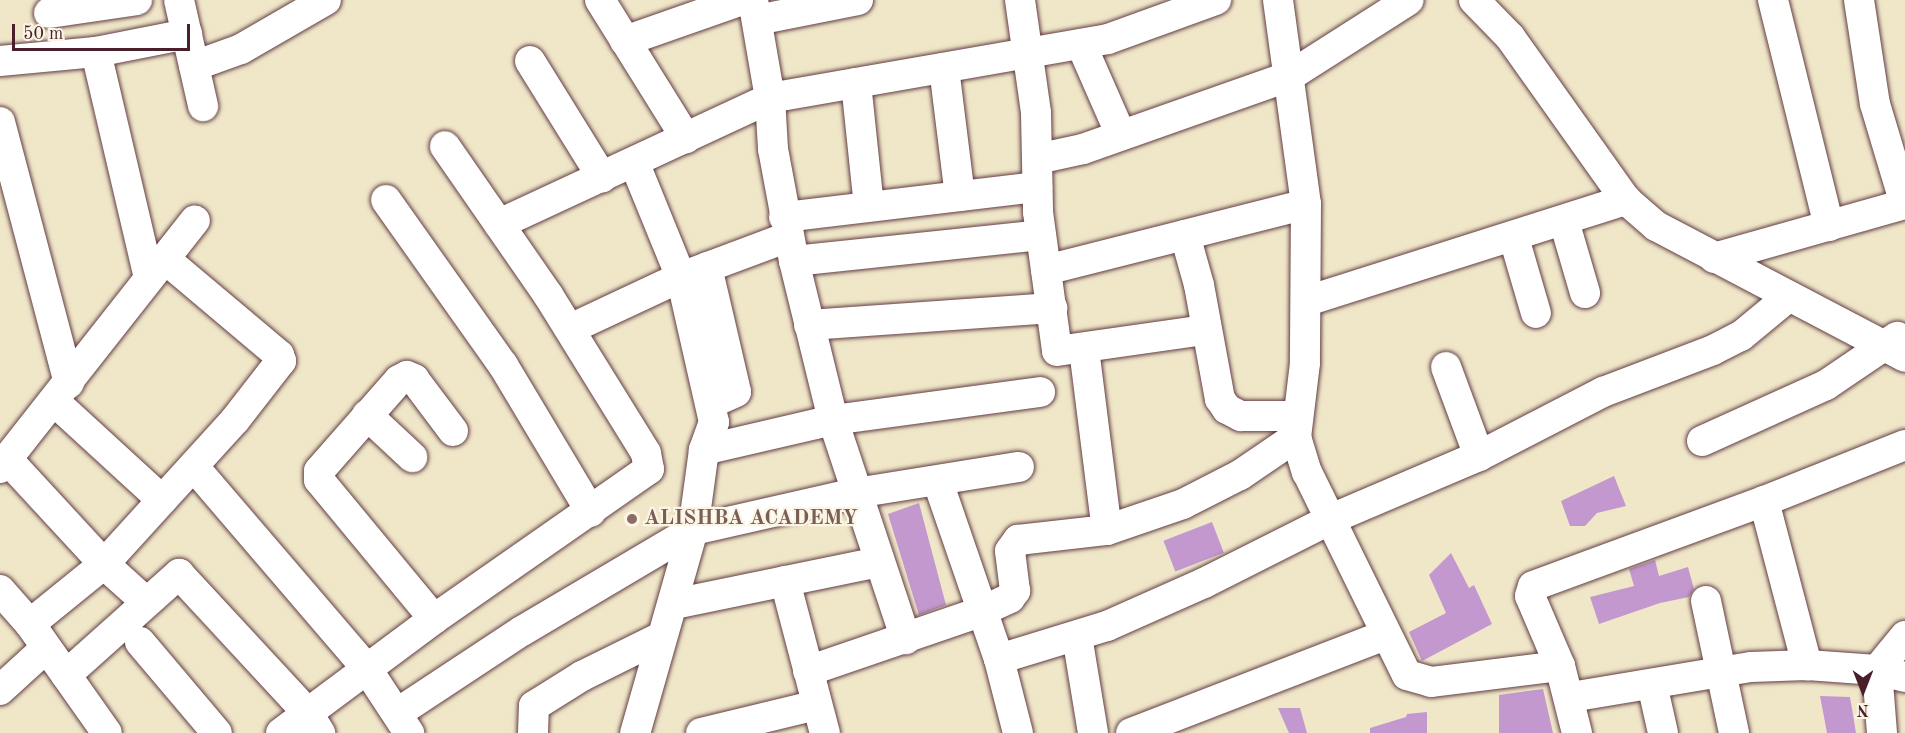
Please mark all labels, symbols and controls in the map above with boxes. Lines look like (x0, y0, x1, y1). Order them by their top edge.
scale bar (15, 12, 194, 50)
text: 50 m (23, 25, 63, 43)
place label: ALISHBA ACADEMY (644, 506, 858, 532)
marker: ALISHBA ACADEMY (625, 512, 639, 526)
north arrow (1833, 661, 1893, 721)
text: N (1857, 701, 1869, 717)

